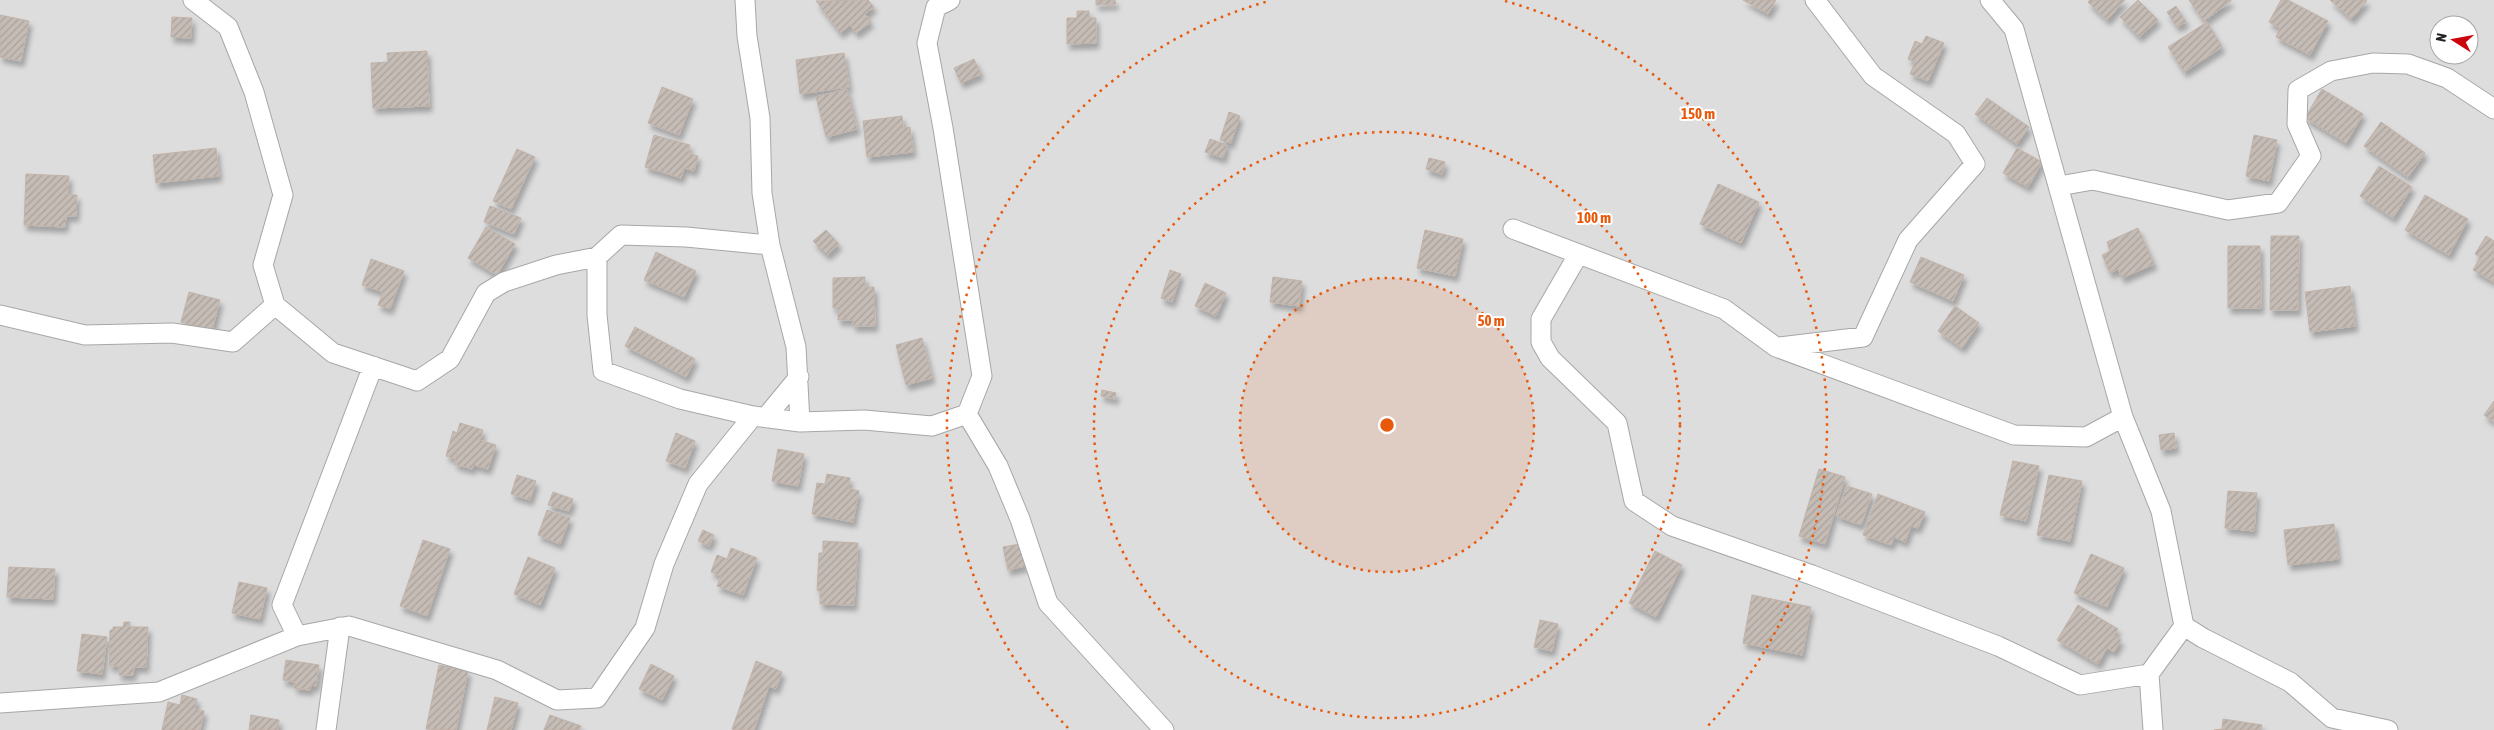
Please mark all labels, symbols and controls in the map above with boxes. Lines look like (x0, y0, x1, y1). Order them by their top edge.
north arrow (2429, 15, 2479, 65)
text: N (2433, 32, 2450, 43)
text: 150 m (1681, 105, 1715, 122)
text: 100 m (1577, 209, 1611, 226)
text: 50 m (1478, 312, 1505, 329)
centre of rings (1378, 416, 1396, 434)

